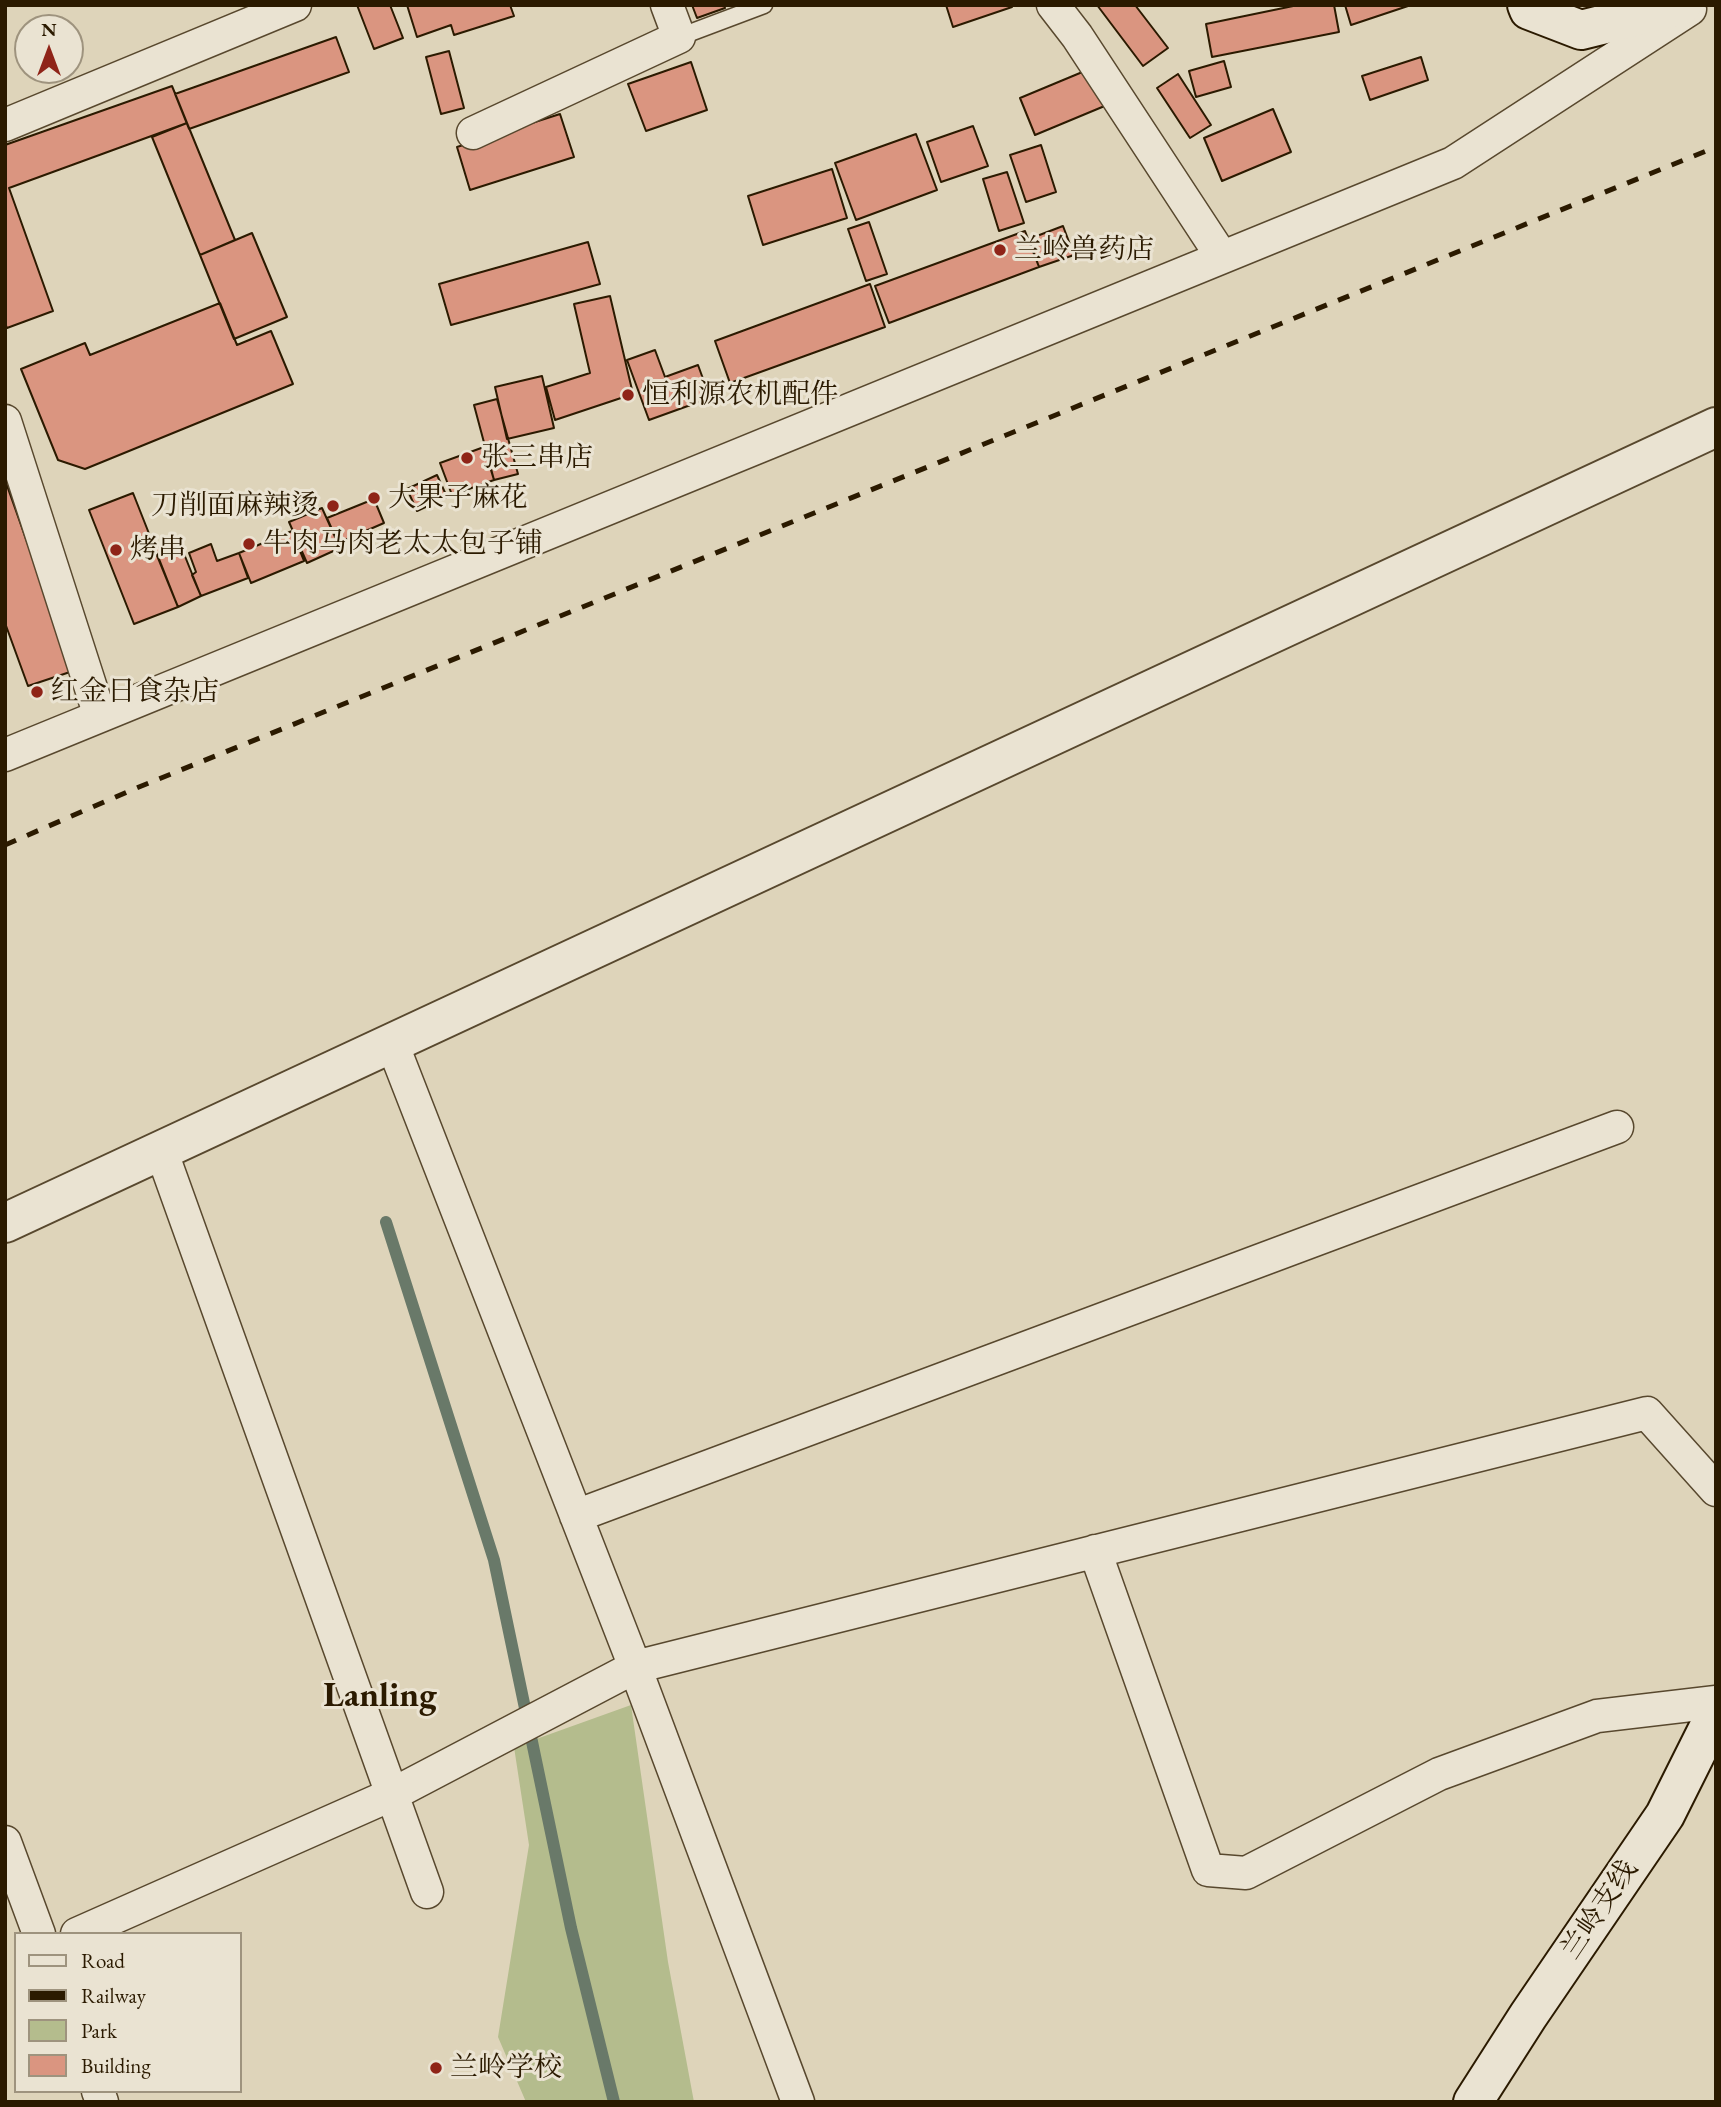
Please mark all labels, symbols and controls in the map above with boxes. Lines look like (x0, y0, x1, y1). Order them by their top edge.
north arrow (14, 14, 84, 84)
text: N (41, 17, 57, 42)
place label: 兰岭兽药店 (1014, 233, 1154, 267)
marker: 兰岭兽药店 (992, 242, 1008, 258)
place label: 恒利源农机配件 (642, 378, 838, 412)
marker: 恒利源农机配件 (620, 387, 636, 403)
place label: 张三串店 (481, 441, 593, 475)
marker: 张三串店 (459, 450, 475, 466)
place label: 大果子麻花 (388, 481, 528, 515)
place label: 刀削面麻辣烫 (151, 489, 319, 523)
marker: 大果子麻花 (366, 490, 382, 506)
marker: 刀削面麻辣烫 (325, 498, 341, 514)
place label: 牛肉马肉老太太包子铺 (263, 527, 543, 561)
place label: 烤串 (130, 533, 186, 567)
marker: 牛肉马肉老太太包子铺 (241, 536, 257, 552)
marker: 烤串 (108, 542, 124, 558)
place label: 红金日食杂店 (51, 675, 219, 709)
marker: 红金日食杂店 (29, 684, 45, 700)
district label: Lanling (323, 1675, 437, 1717)
street label: 兰岭支线 (1555, 1854, 1645, 1966)
legend (14, 1932, 242, 2093)
text: Road (81, 1947, 125, 1974)
text: Railway (81, 1982, 146, 2009)
text: Park (81, 2017, 117, 2044)
place label: 兰岭学校 (450, 2051, 562, 2085)
text: Building (81, 2052, 151, 2079)
marker: 兰岭学校 (428, 2060, 444, 2076)

